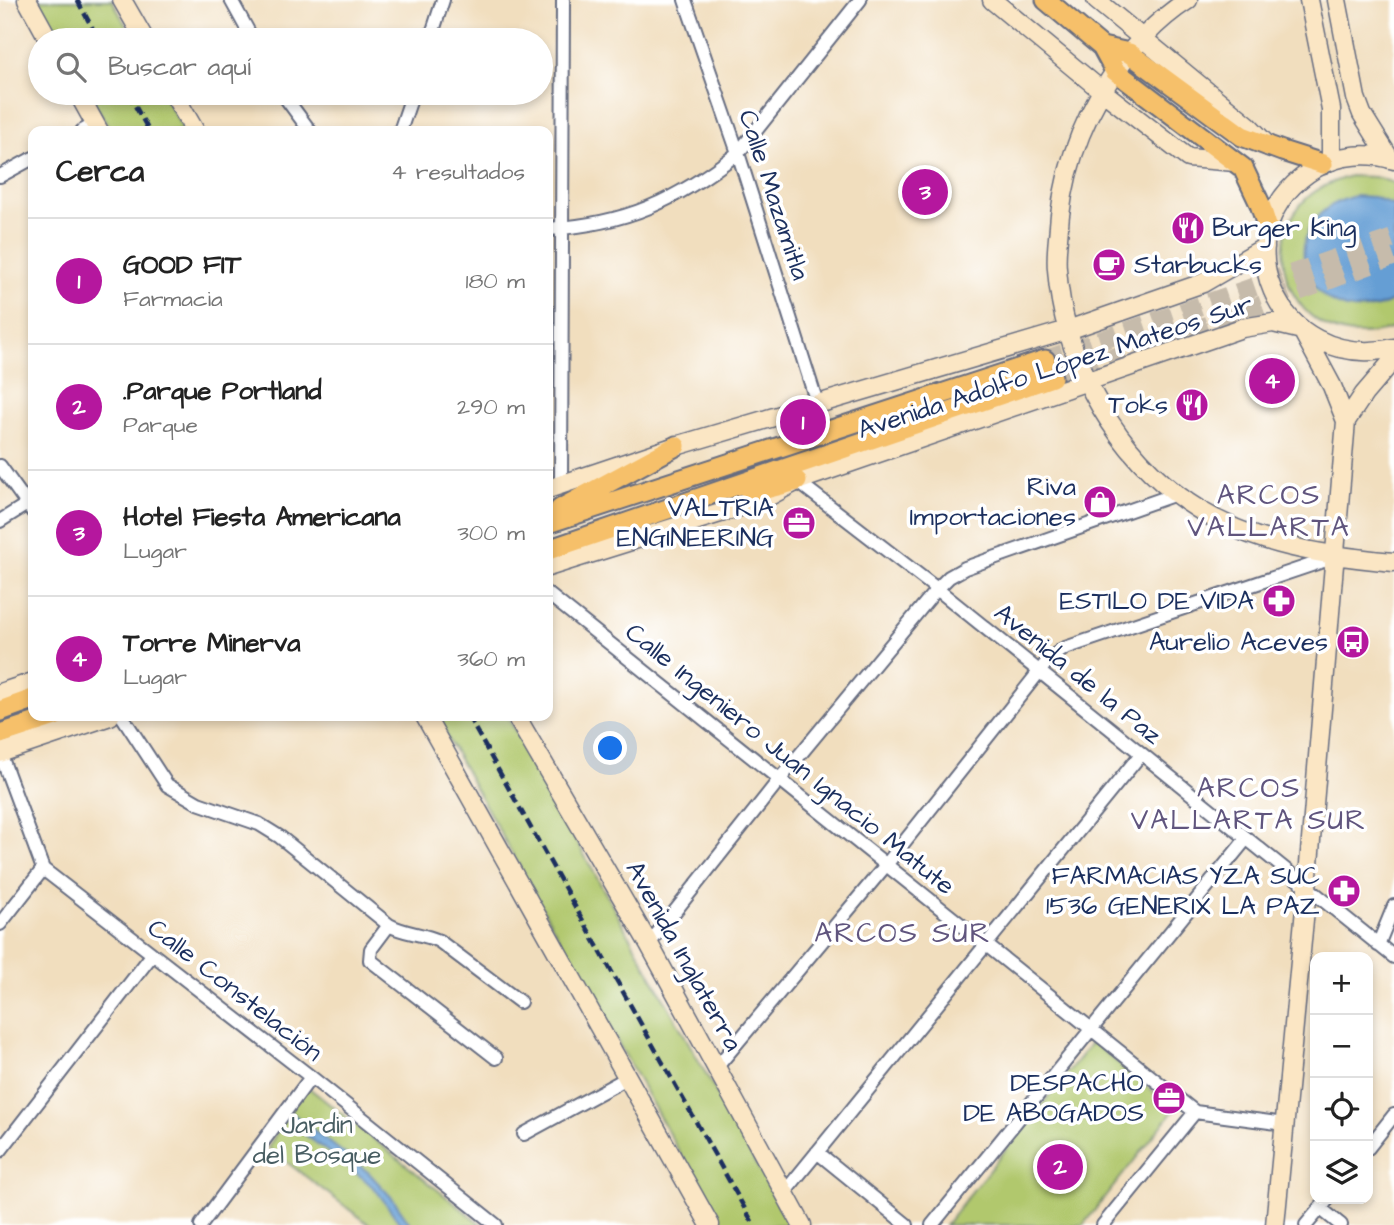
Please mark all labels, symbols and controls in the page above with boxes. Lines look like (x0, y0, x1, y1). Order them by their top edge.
search box (28, 28, 553, 105)
icon: search (52, 48, 90, 86)
text: Buscar aquí (108, 49, 251, 85)
street label: Calle Mazamitla (730, 105, 818, 285)
text: Cerca (56, 151, 144, 193)
text: 4 resultados (391, 156, 525, 188)
pin: 3 (902, 166, 948, 218)
restaurant icon: Burger King (1169, 209, 1207, 247)
place label: Burger King (1212, 210, 1356, 248)
cafe icon: Starbucks (1090, 246, 1128, 284)
text: GOOD FIT (123, 247, 241, 283)
place label: Starbucks (1134, 247, 1262, 283)
text: 1 (78, 265, 80, 297)
text: 180 m (466, 265, 525, 297)
text: Farmacia (123, 283, 223, 315)
street label: Avenida Adolfo López Mateos Sur (853, 286, 1257, 448)
pin: 4 (1249, 355, 1295, 407)
text: .Parque Portland (123, 373, 322, 409)
restaurant icon: Toks (1173, 386, 1211, 424)
place label: Toks (1108, 387, 1168, 423)
text: 2 (72, 391, 86, 423)
text: 290 m (457, 391, 525, 423)
pin: 1 (780, 396, 826, 448)
text: Parque (123, 409, 198, 441)
place label: Riva Importaciones (910, 469, 1076, 535)
district label: ARCOS VALLARTA (1187, 476, 1351, 547)
shop icon: Riva Importaciones (1081, 483, 1119, 521)
place label: VALTRIA ENGINEERING (617, 490, 774, 556)
text: Hotel Fiesta Americana (123, 499, 401, 535)
office icon: VALTRIA ENGINEERING (780, 504, 818, 542)
text: 3 (73, 517, 85, 549)
text: 300 m (457, 517, 525, 549)
text: Lugar (123, 535, 187, 567)
pharmacy icon: ESTILO DE VIDA (1260, 582, 1298, 620)
place label: ESTILO DE VIDA (1060, 583, 1254, 619)
street label: Avenida de la Paz (986, 595, 1170, 753)
street label: Calle Ingeniero Juan Ignacio Matute (616, 615, 962, 905)
bus stop icon: Aurelio Aceves (1334, 623, 1372, 661)
place label: Aurelio Aceves (1149, 624, 1328, 660)
text: Torre Minerva (123, 625, 301, 661)
text: 4 (71, 643, 87, 675)
text: 360 m (457, 643, 525, 675)
text: Lugar (123, 661, 187, 693)
your location (593, 731, 627, 765)
district label: ARCOS VALLARTA SUR (1131, 769, 1367, 840)
street label: Avenida Inglaterra (615, 854, 751, 1059)
place label: FARMACIAS YZA SUC 1536 GENERIX LA PAZ (1046, 858, 1320, 924)
pharmacy icon: FARMACIAS YZA SUC 1536 GENERIX LA PAZ (1325, 872, 1363, 910)
street label: Calle Constelación (140, 910, 330, 1070)
district label: ARCOS SUR (814, 914, 992, 953)
map controls (1310, 952, 1373, 1204)
button: + (1310, 952, 1373, 1015)
button: − (1310, 1015, 1373, 1078)
place label: DESPACHO DE ABOGADOS (963, 1065, 1144, 1131)
button: locate (1310, 1078, 1373, 1141)
office icon: DESPACHO DE ABOGADOS (1150, 1079, 1188, 1117)
park label: Jardin del Bosque (253, 1107, 381, 1173)
pin: 2 (1037, 1141, 1083, 1193)
button: layers (1310, 1141, 1373, 1204)

